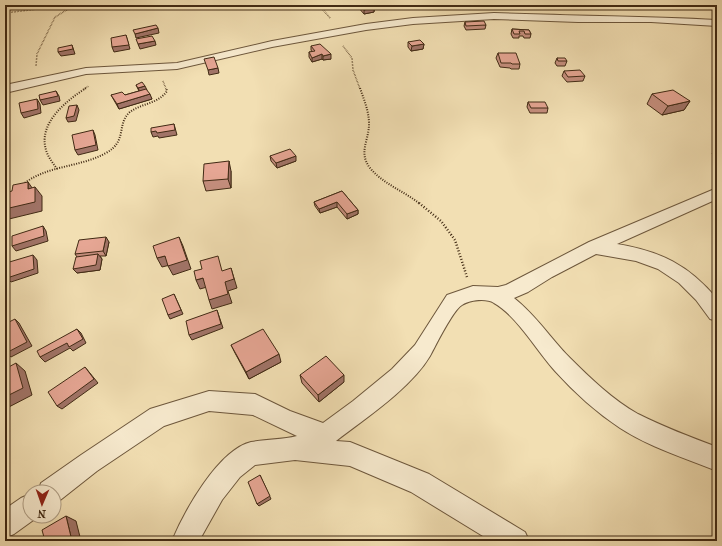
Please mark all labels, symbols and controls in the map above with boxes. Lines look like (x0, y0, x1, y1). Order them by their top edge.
north arrow (22, 484, 62, 524)
text: N (37, 507, 46, 520)

